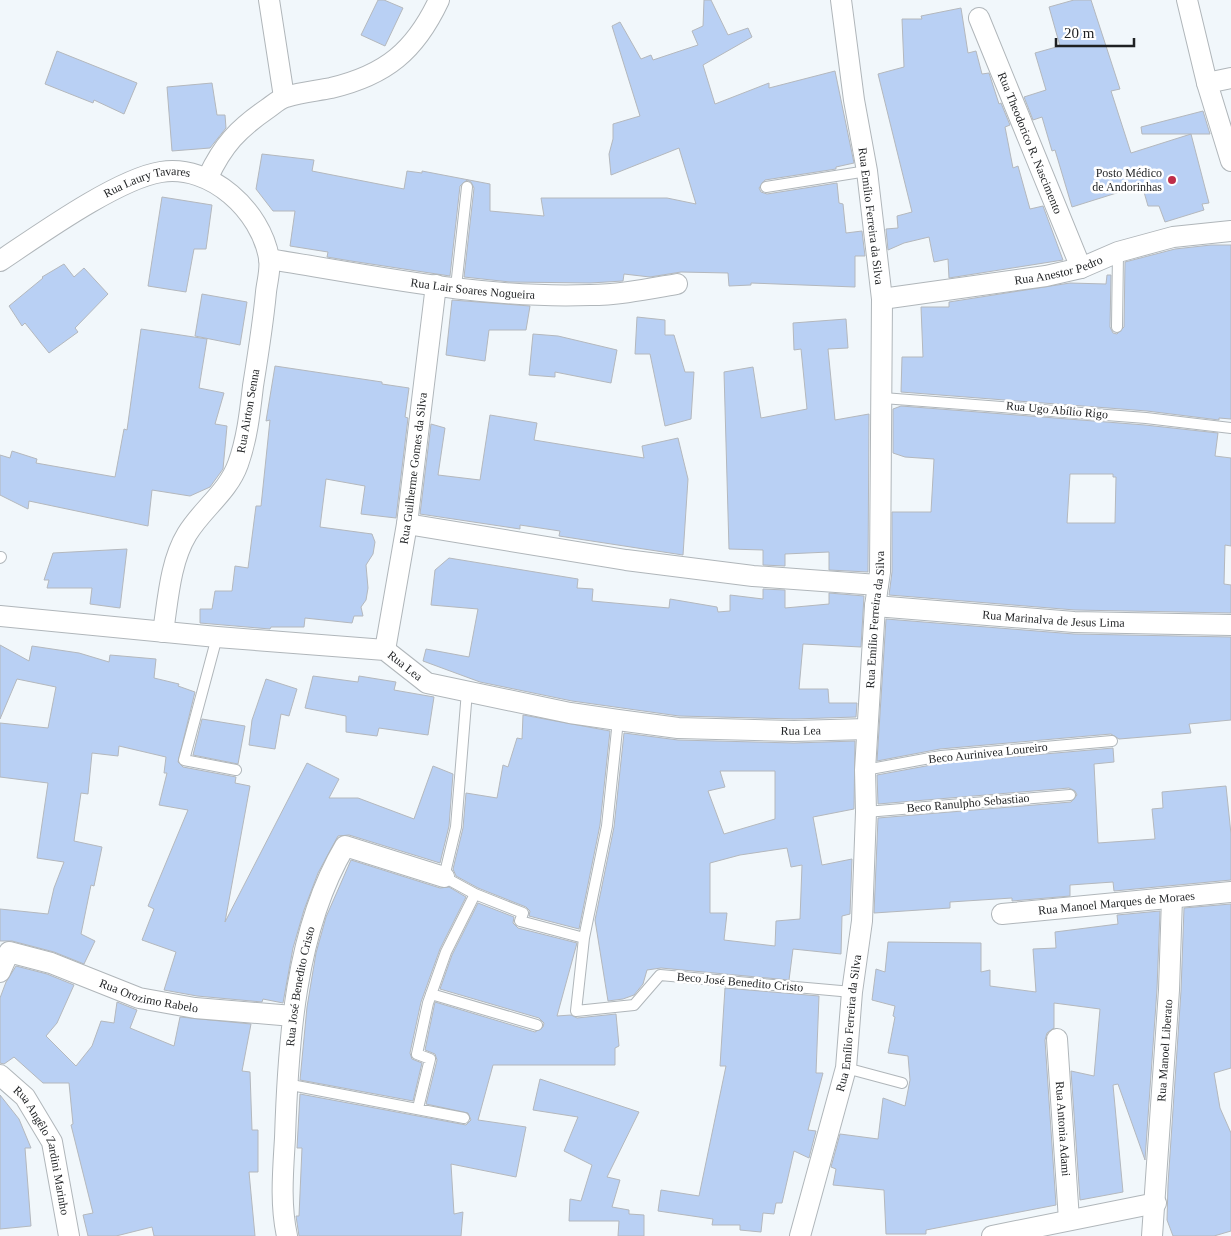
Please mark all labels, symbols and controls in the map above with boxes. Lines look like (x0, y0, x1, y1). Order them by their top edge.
scale bar (1056, 15, 1134, 47)
text: 20 m (1064, 25, 1095, 41)
street label: Rua Theodorico R. Nascimento (995, 70, 1065, 216)
street label: Rua Emílio Ferreira da Silva (856, 147, 886, 286)
street label: Rua Laury Tavares (101, 164, 192, 201)
place label: Posto Médico de Andorinhas (1092, 166, 1162, 194)
marker: Posto Médico de Andorinhas (1166, 174, 1178, 186)
street label: Rua Anestor Pedro (1013, 253, 1105, 287)
street label: Rua Lair Soares Nogueira (410, 275, 536, 302)
street label: Rua Airton Senna (234, 367, 262, 454)
street label: Rua Guilherme Gomes da Silva (397, 391, 430, 545)
street label: Rua Ugo Abílio Rigo (1005, 399, 1109, 421)
street label: Rua Emílio Ferreira da Silva (863, 550, 887, 689)
street label: Rua Marinalva de Jesus Lima (982, 608, 1126, 630)
street label: Rua Lea (385, 648, 426, 684)
street label: Rua Lea (781, 723, 822, 738)
street label: Beco Aurinivea Loureiro (928, 740, 1048, 766)
street label: Beco Ranulpho Sebastiao (906, 791, 1030, 815)
street label: Rua Manoel Marques de Moraes (1037, 888, 1196, 917)
street label: Rua José Benedito Cristo (283, 925, 318, 1047)
street label: Rua Emílio Ferreira da Silva (833, 953, 864, 1093)
street label: Beco José Benedito Cristo (676, 969, 804, 995)
street label: Rua Orozimo Rabelo (97, 976, 199, 1015)
street label: Rua Manoel Liberato (1154, 999, 1175, 1102)
street label: Rua Antonia Adami (1053, 1081, 1073, 1178)
street label: Rua Angêlo Zardini Marinho (10, 1083, 72, 1216)

